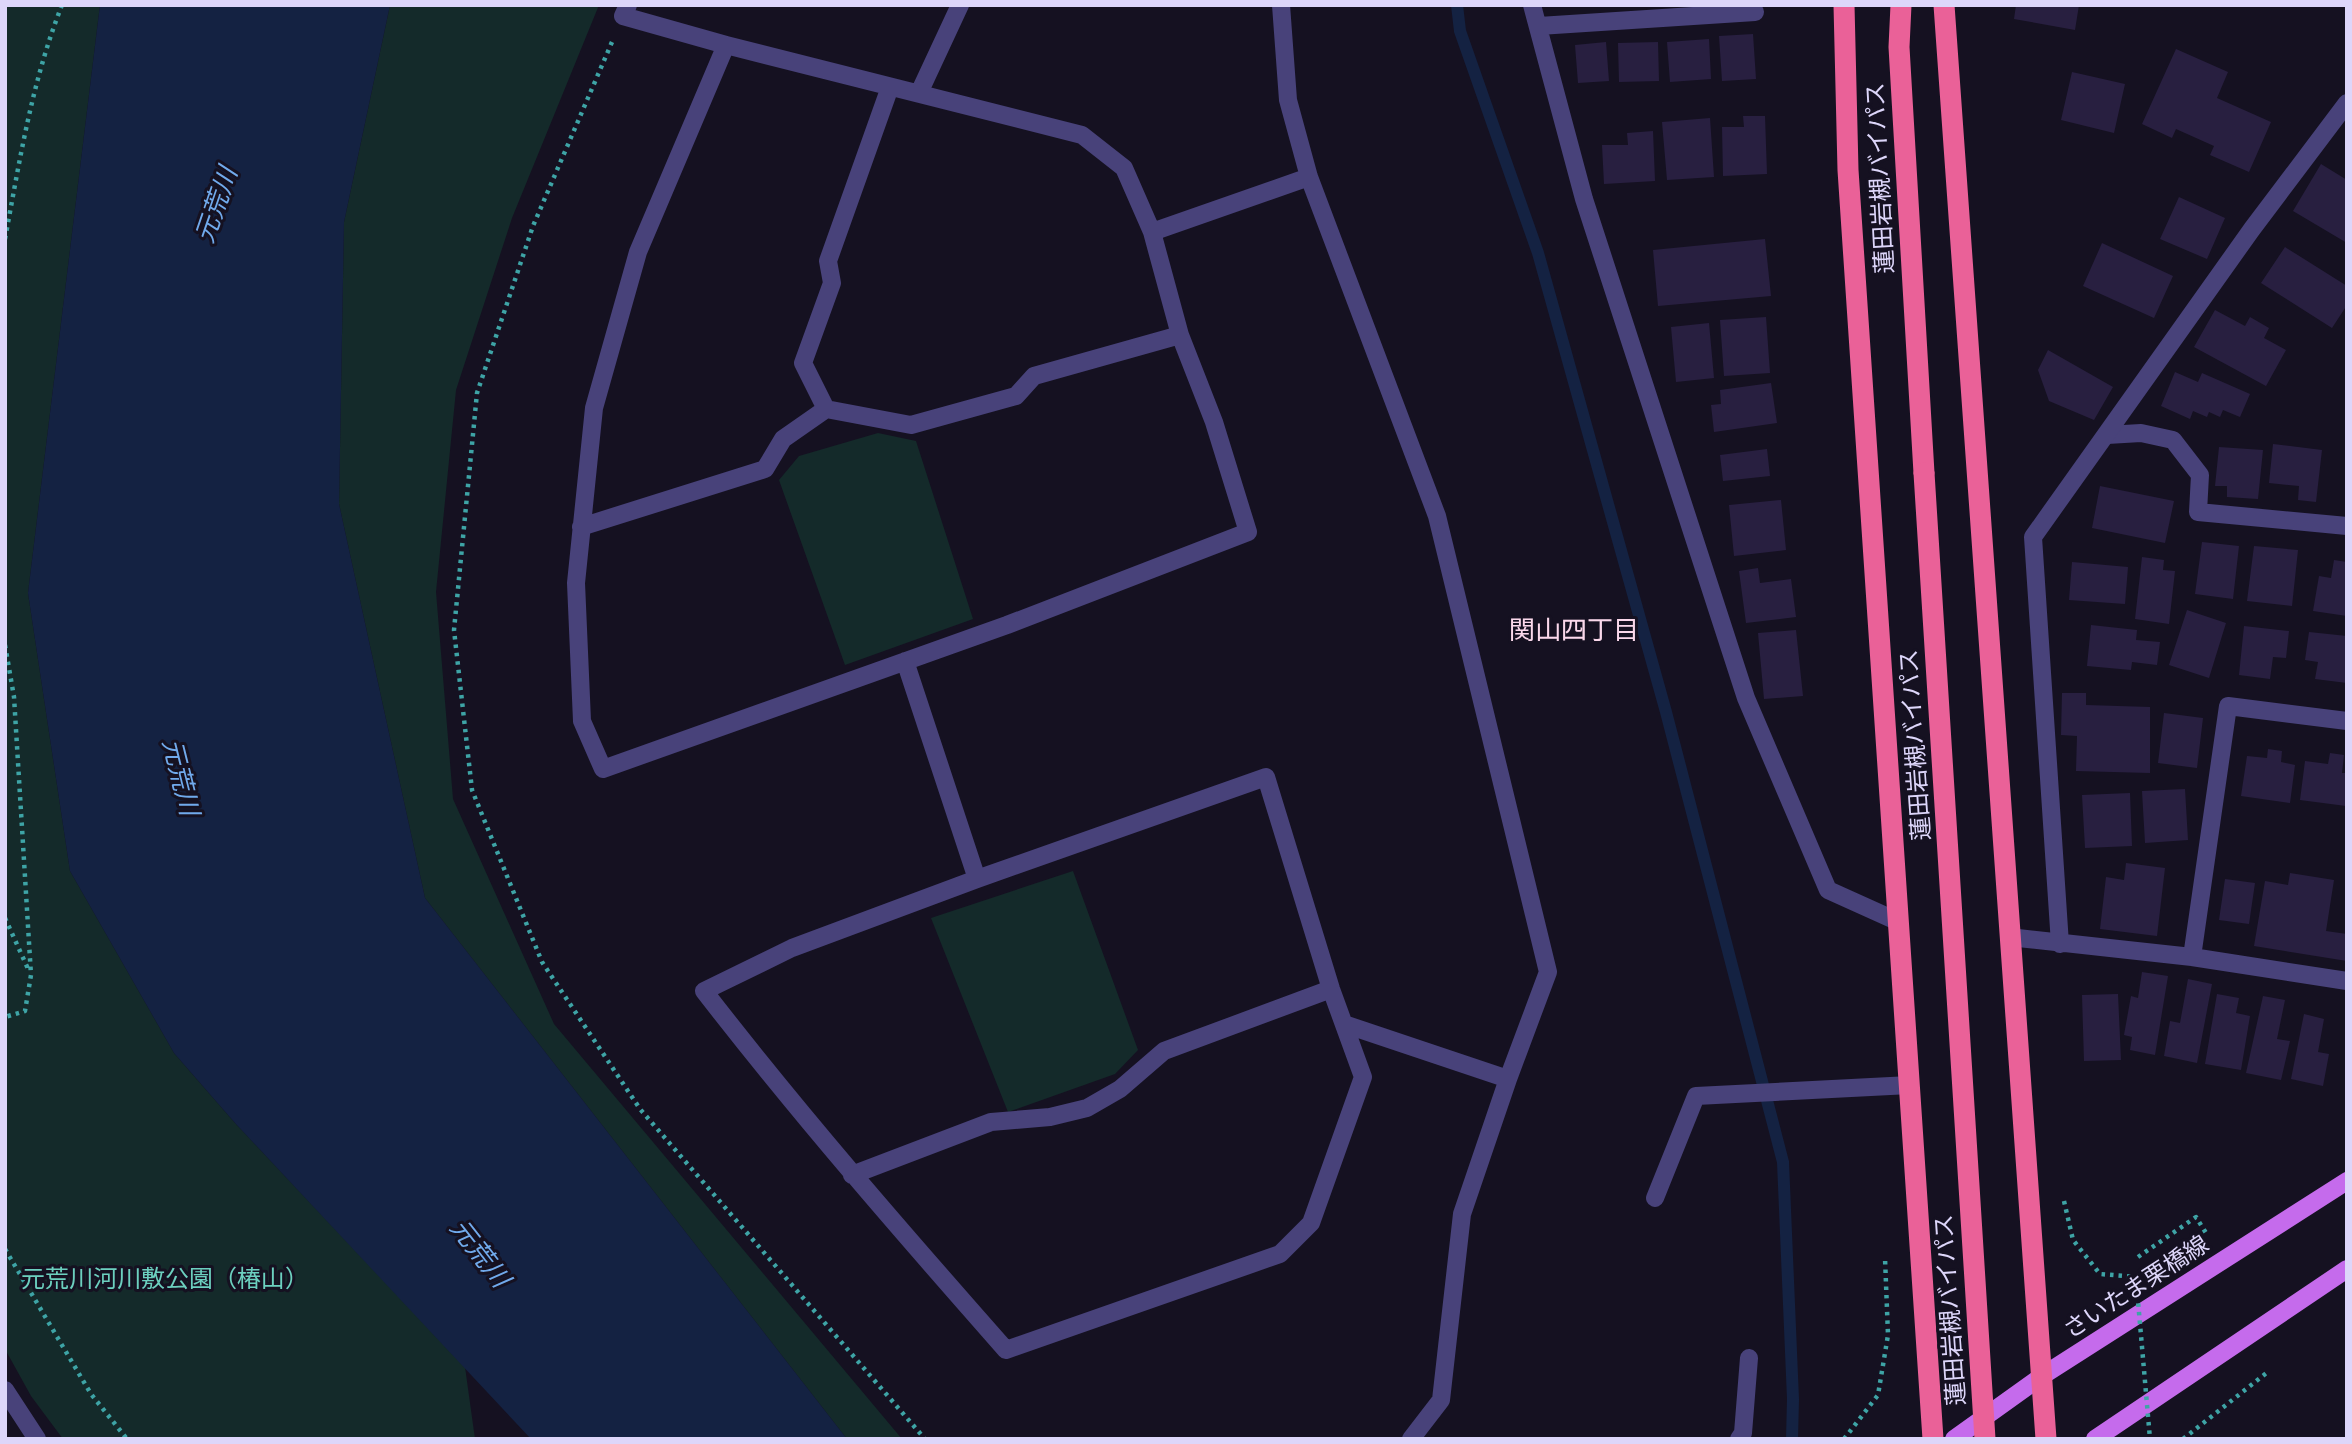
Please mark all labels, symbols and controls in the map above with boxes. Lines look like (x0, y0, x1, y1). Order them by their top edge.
street label: 蓮田岩槻バイパス (1861, 82, 1899, 274)
water label: 元荒川 (189, 160, 244, 247)
district label: 関山四丁目 (1509, 615, 1639, 645)
street label: 蓮田岩槻バイパス (1894, 648, 1936, 842)
water label: 元荒川 (157, 736, 206, 821)
water label: 元荒川 (444, 1213, 518, 1295)
street label: 蓮田岩槻バイパス (1929, 1213, 1971, 1407)
street label: さいたま栗橋線 (2058, 1230, 2214, 1344)
park label: 元荒川河川敷公園（椿山） (21, 1265, 309, 1293)

